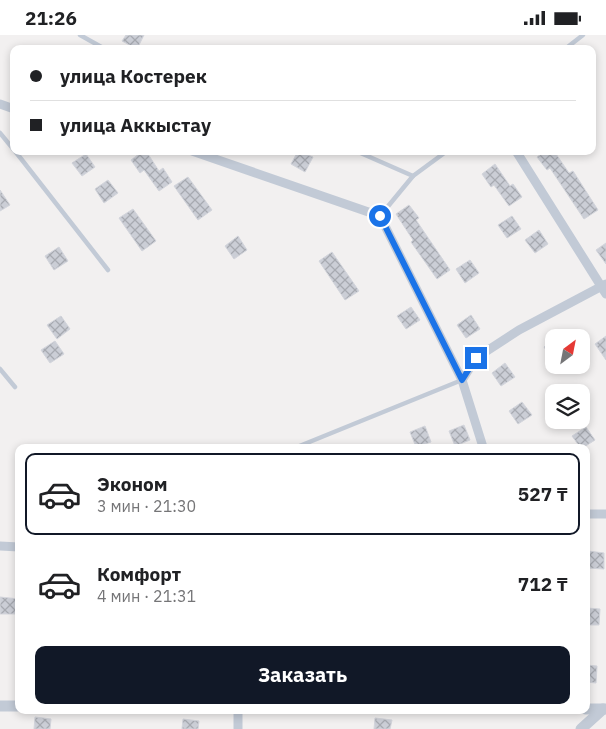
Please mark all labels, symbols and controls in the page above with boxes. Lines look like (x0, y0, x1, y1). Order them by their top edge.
text: 21:26 (25, 6, 77, 30)
text: улица Костерек (60, 64, 207, 88)
text: улица Аккыстау (60, 113, 211, 137)
route start (369, 205, 391, 227)
north arrow (545, 329, 590, 374)
map controls (545, 329, 590, 429)
route end (465, 347, 487, 369)
button: layers (545, 384, 590, 429)
icon: car (37, 472, 82, 517)
text: Эконом (97, 472, 168, 496)
text: 527 ₸ (518, 482, 568, 506)
text: 3 мин · 21:30 (97, 496, 196, 516)
icon: car (37, 562, 82, 607)
text: Комфорт (97, 562, 181, 586)
text: 712 ₸ (518, 572, 568, 596)
text: 4 мин · 21:31 (97, 586, 196, 606)
button: Заказать (35, 646, 570, 704)

